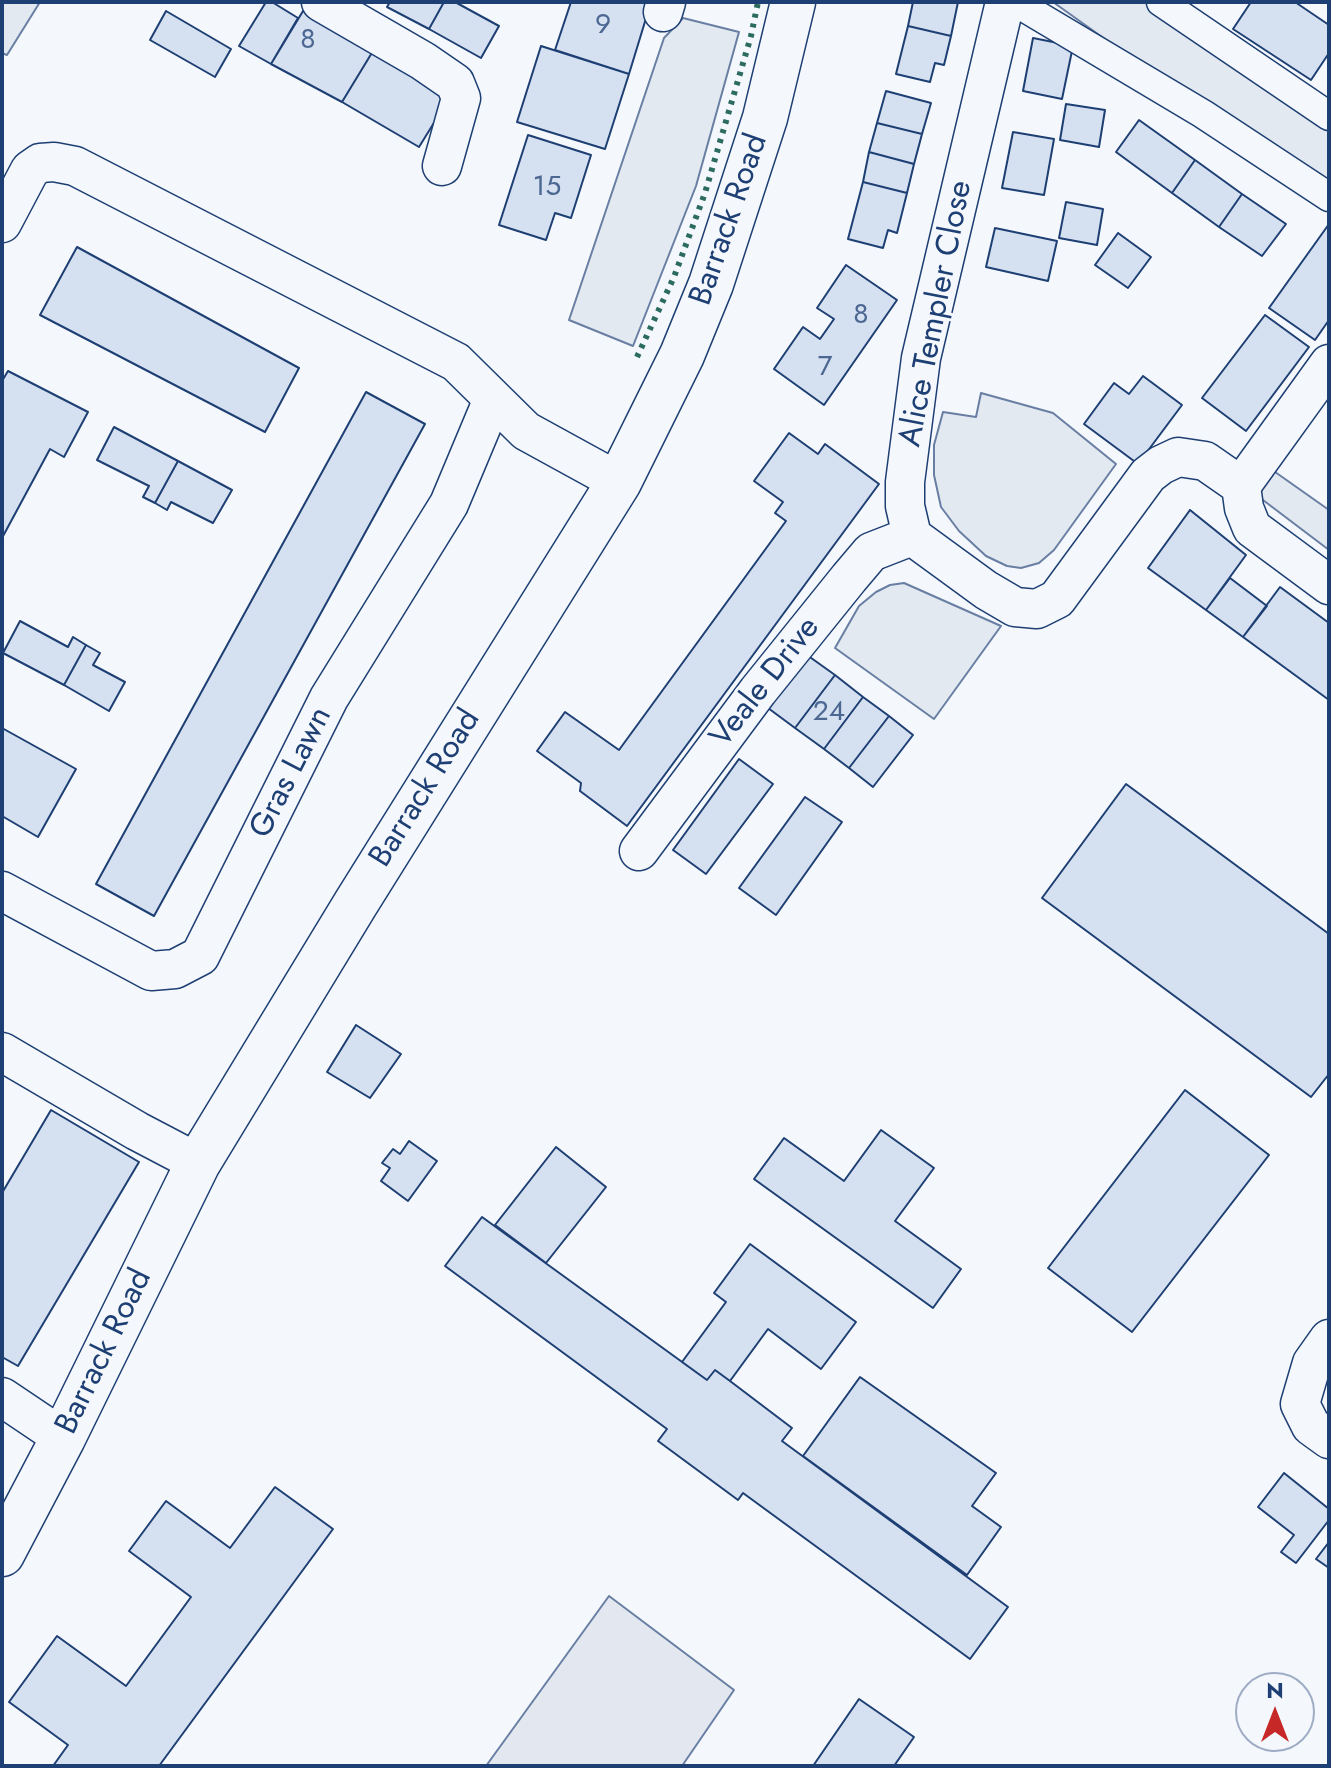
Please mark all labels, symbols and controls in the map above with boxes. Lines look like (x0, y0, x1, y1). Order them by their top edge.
house number: 9 (595, 9, 611, 43)
house number: 8 (300, 24, 316, 58)
street label: Barrack Road (683, 129, 777, 311)
house number: 15 (533, 171, 561, 205)
street label: Alice Templer Close (892, 178, 982, 450)
house number: 8 (853, 299, 869, 333)
house number: 7 (818, 351, 832, 385)
street label: Veale Drive (703, 610, 829, 756)
house number: 24 (813, 696, 845, 730)
street label: Gras Lawn (243, 701, 341, 845)
street label: Barrack Road (362, 703, 490, 875)
street label: Barrack Road (49, 1263, 161, 1441)
north arrow (1235, 1672, 1315, 1752)
text: N (1266, 1674, 1284, 1706)

